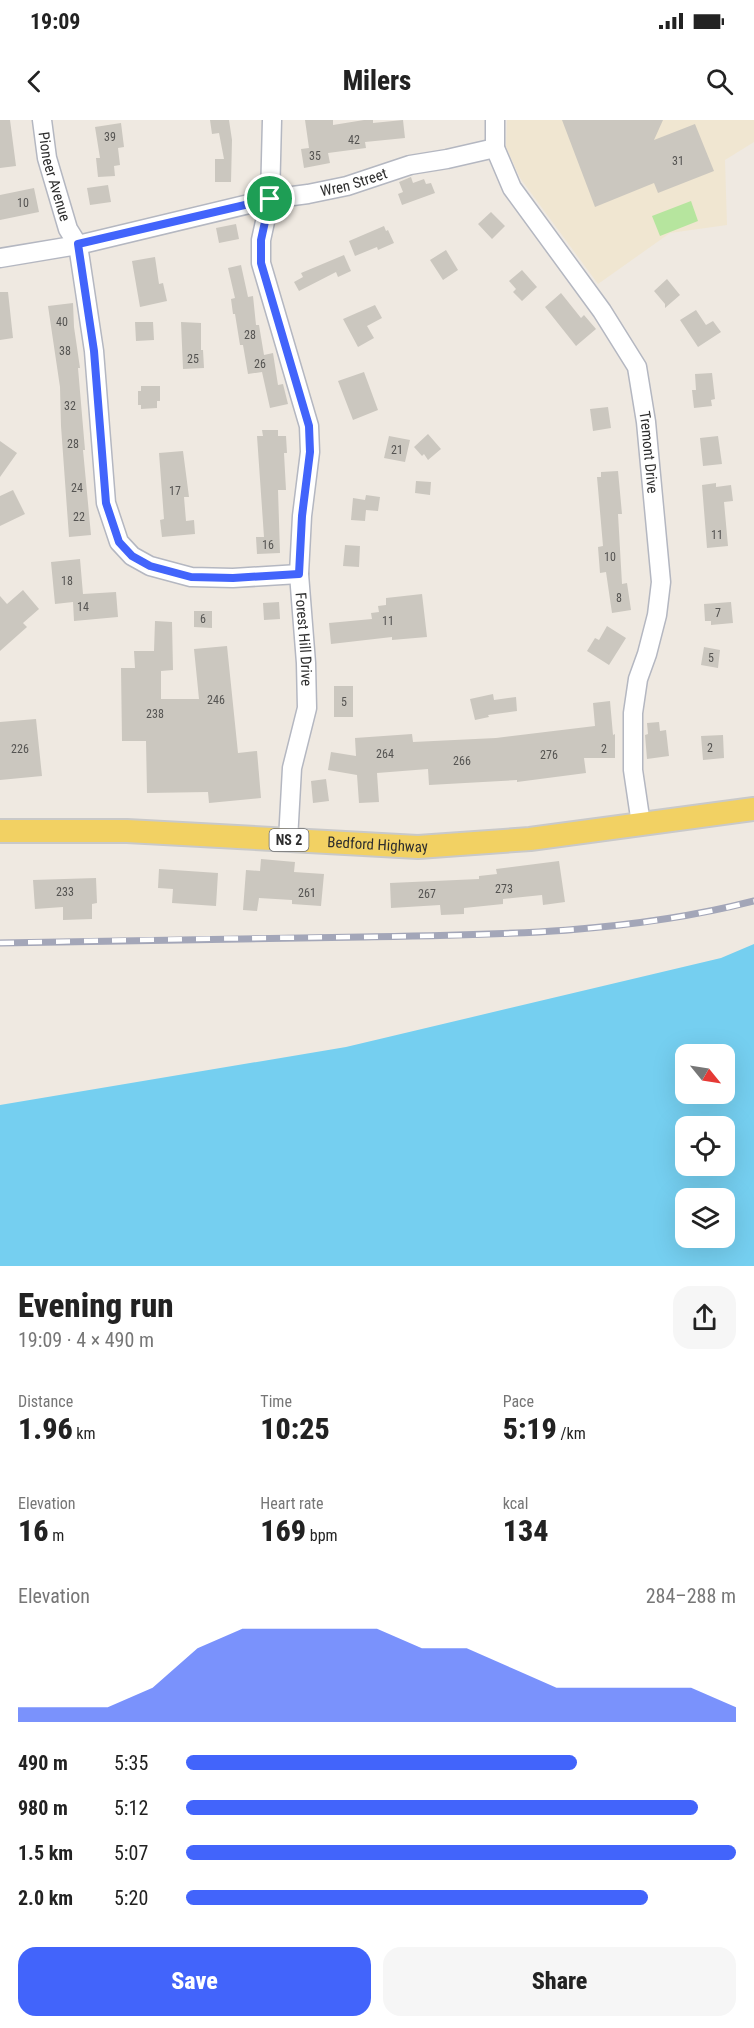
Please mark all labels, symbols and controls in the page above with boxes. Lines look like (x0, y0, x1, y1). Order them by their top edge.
text: 19:09 (30, 9, 81, 34)
icon: back (18, 65, 51, 98)
text: Milers (343, 65, 411, 97)
icon: search (703, 65, 736, 98)
house number: 39 (104, 130, 116, 144)
street label: Pioneer Avenue (35, 131, 74, 223)
house number: 42 (348, 133, 360, 147)
house number: 35 (309, 149, 321, 163)
house number: 31 (672, 154, 684, 168)
street label: Wren Street (319, 164, 389, 200)
pin (244, 173, 295, 224)
icon: arrive (253, 182, 286, 215)
house number: 10 (17, 196, 29, 210)
house number: 40 (56, 315, 68, 329)
house number: 28 (244, 328, 256, 342)
house number: 38 (59, 344, 71, 358)
house number: 25 (187, 352, 199, 366)
house number: 26 (254, 357, 266, 371)
house number: 32 (64, 399, 76, 413)
street label: Tremont Drive (635, 410, 662, 494)
house number: 28 (67, 437, 79, 451)
house number: 21 (391, 443, 403, 457)
house number: 24 (71, 481, 83, 495)
house number: 17 (169, 484, 181, 498)
house number: 22 (73, 510, 85, 524)
house number: 11 (711, 528, 723, 542)
house number: 16 (262, 538, 274, 552)
house number: 10 (604, 550, 616, 564)
house number: 18 (61, 574, 73, 588)
house number: 8 (616, 591, 622, 605)
street label: Forest Hill Drive (291, 592, 316, 686)
house number: 14 (77, 600, 89, 614)
house number: 7 (715, 606, 721, 620)
house number: 6 (200, 612, 206, 626)
house number: 11 (382, 614, 394, 628)
house number: 5 (708, 651, 714, 665)
house number: 246 (207, 693, 225, 707)
house number: 5 (341, 695, 347, 709)
house number: 238 (146, 707, 164, 721)
house number: 2 (707, 741, 713, 755)
house number: 226 (11, 742, 29, 756)
house number: 2 (601, 742, 607, 756)
house number: 264 (376, 747, 394, 761)
house number: 276 (540, 748, 558, 762)
house number: 266 (453, 754, 471, 768)
road number: NS 2 (270, 829, 308, 851)
street label: Bedford Highway (327, 833, 429, 856)
house number: 273 (495, 882, 513, 896)
house number: 233 (56, 885, 74, 899)
house number: 261 (298, 886, 316, 900)
house number: 267 (418, 887, 436, 901)
north arrow (675, 1044, 735, 1104)
map controls (675, 1044, 735, 1248)
button: locate (675, 1116, 735, 1176)
button: layers (675, 1188, 735, 1248)
text: Evening run (18, 1286, 174, 1325)
button: share (673, 1286, 736, 1349)
text: 19:09 · 4 × 490 m (18, 1328, 154, 1352)
text: Distance (18, 1392, 73, 1411)
text: Time (260, 1392, 292, 1411)
text: Pace (503, 1392, 534, 1411)
text: 1.96 (18, 1411, 73, 1446)
text: 10:25 (260, 1411, 330, 1446)
text: 5:19 (503, 1411, 557, 1446)
text: km (73, 1424, 96, 1443)
text: /km (557, 1424, 586, 1443)
text: Elevation (18, 1494, 76, 1513)
text: Heart rate (260, 1494, 324, 1513)
text: kcal (503, 1494, 528, 1513)
text: 16 (18, 1513, 49, 1548)
text: 169 (260, 1513, 306, 1548)
text: 134 (503, 1513, 548, 1548)
text: m (49, 1526, 64, 1545)
text: bpm (306, 1526, 338, 1545)
text: Elevation (18, 1584, 90, 1608)
text: 284–288 m (646, 1584, 736, 1608)
text: 490 m (18, 1751, 68, 1775)
text: 5:35 (114, 1751, 148, 1775)
text: 980 m (18, 1796, 68, 1820)
text: 5:12 (114, 1796, 148, 1820)
text: 1.5 km (18, 1841, 73, 1865)
text: 5:07 (114, 1841, 148, 1865)
text: 2.0 km (18, 1886, 73, 1910)
text: 5:20 (114, 1886, 148, 1910)
button: Save (18, 1947, 371, 2016)
button: Share (383, 1947, 736, 2016)

